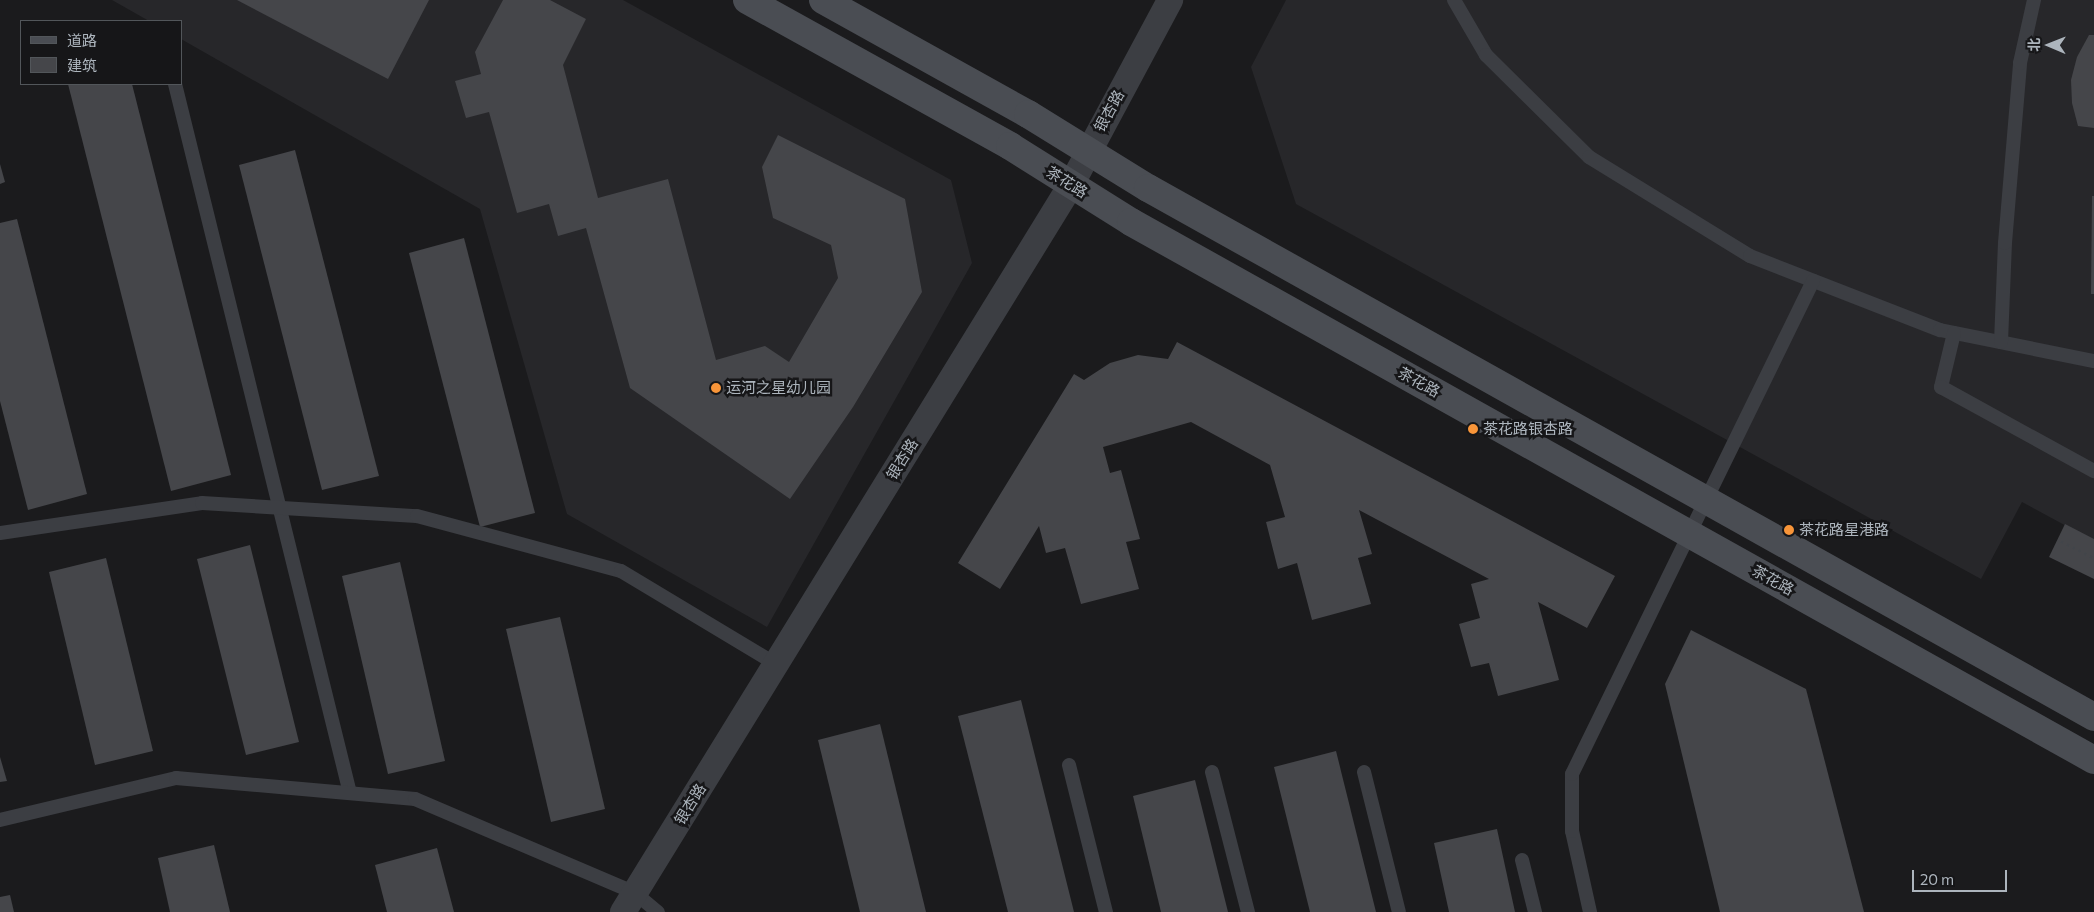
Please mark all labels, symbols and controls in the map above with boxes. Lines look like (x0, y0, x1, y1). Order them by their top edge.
legend (20, 20, 182, 85)
north arrow (2024, 20, 2074, 70)
text: 道路 (67, 31, 97, 49)
text: 北 (2025, 38, 2042, 52)
text: 建筑 (67, 56, 97, 74)
street label: 银杏路 (1090, 87, 1128, 135)
street label: 茶花路 (1043, 162, 1091, 202)
street label: 茶花路 (1395, 363, 1443, 401)
place label: 运河之星幼儿园 (726, 379, 831, 397)
marker: 运河之星幼儿园 (710, 382, 722, 394)
place label: 茶花路银杏路 (1483, 420, 1573, 438)
marker: 茶花路银杏路 (1467, 423, 1479, 435)
street label: 银杏路 (882, 435, 922, 483)
place label: 茶花路星港路 (1799, 521, 1889, 539)
marker: 茶花路星港路 (1783, 524, 1795, 536)
street label: 茶花路 (1749, 561, 1797, 599)
street label: 银杏路 (670, 780, 710, 828)
scale bar (1914, 860, 2009, 892)
text: 20 m (1920, 870, 1954, 888)

